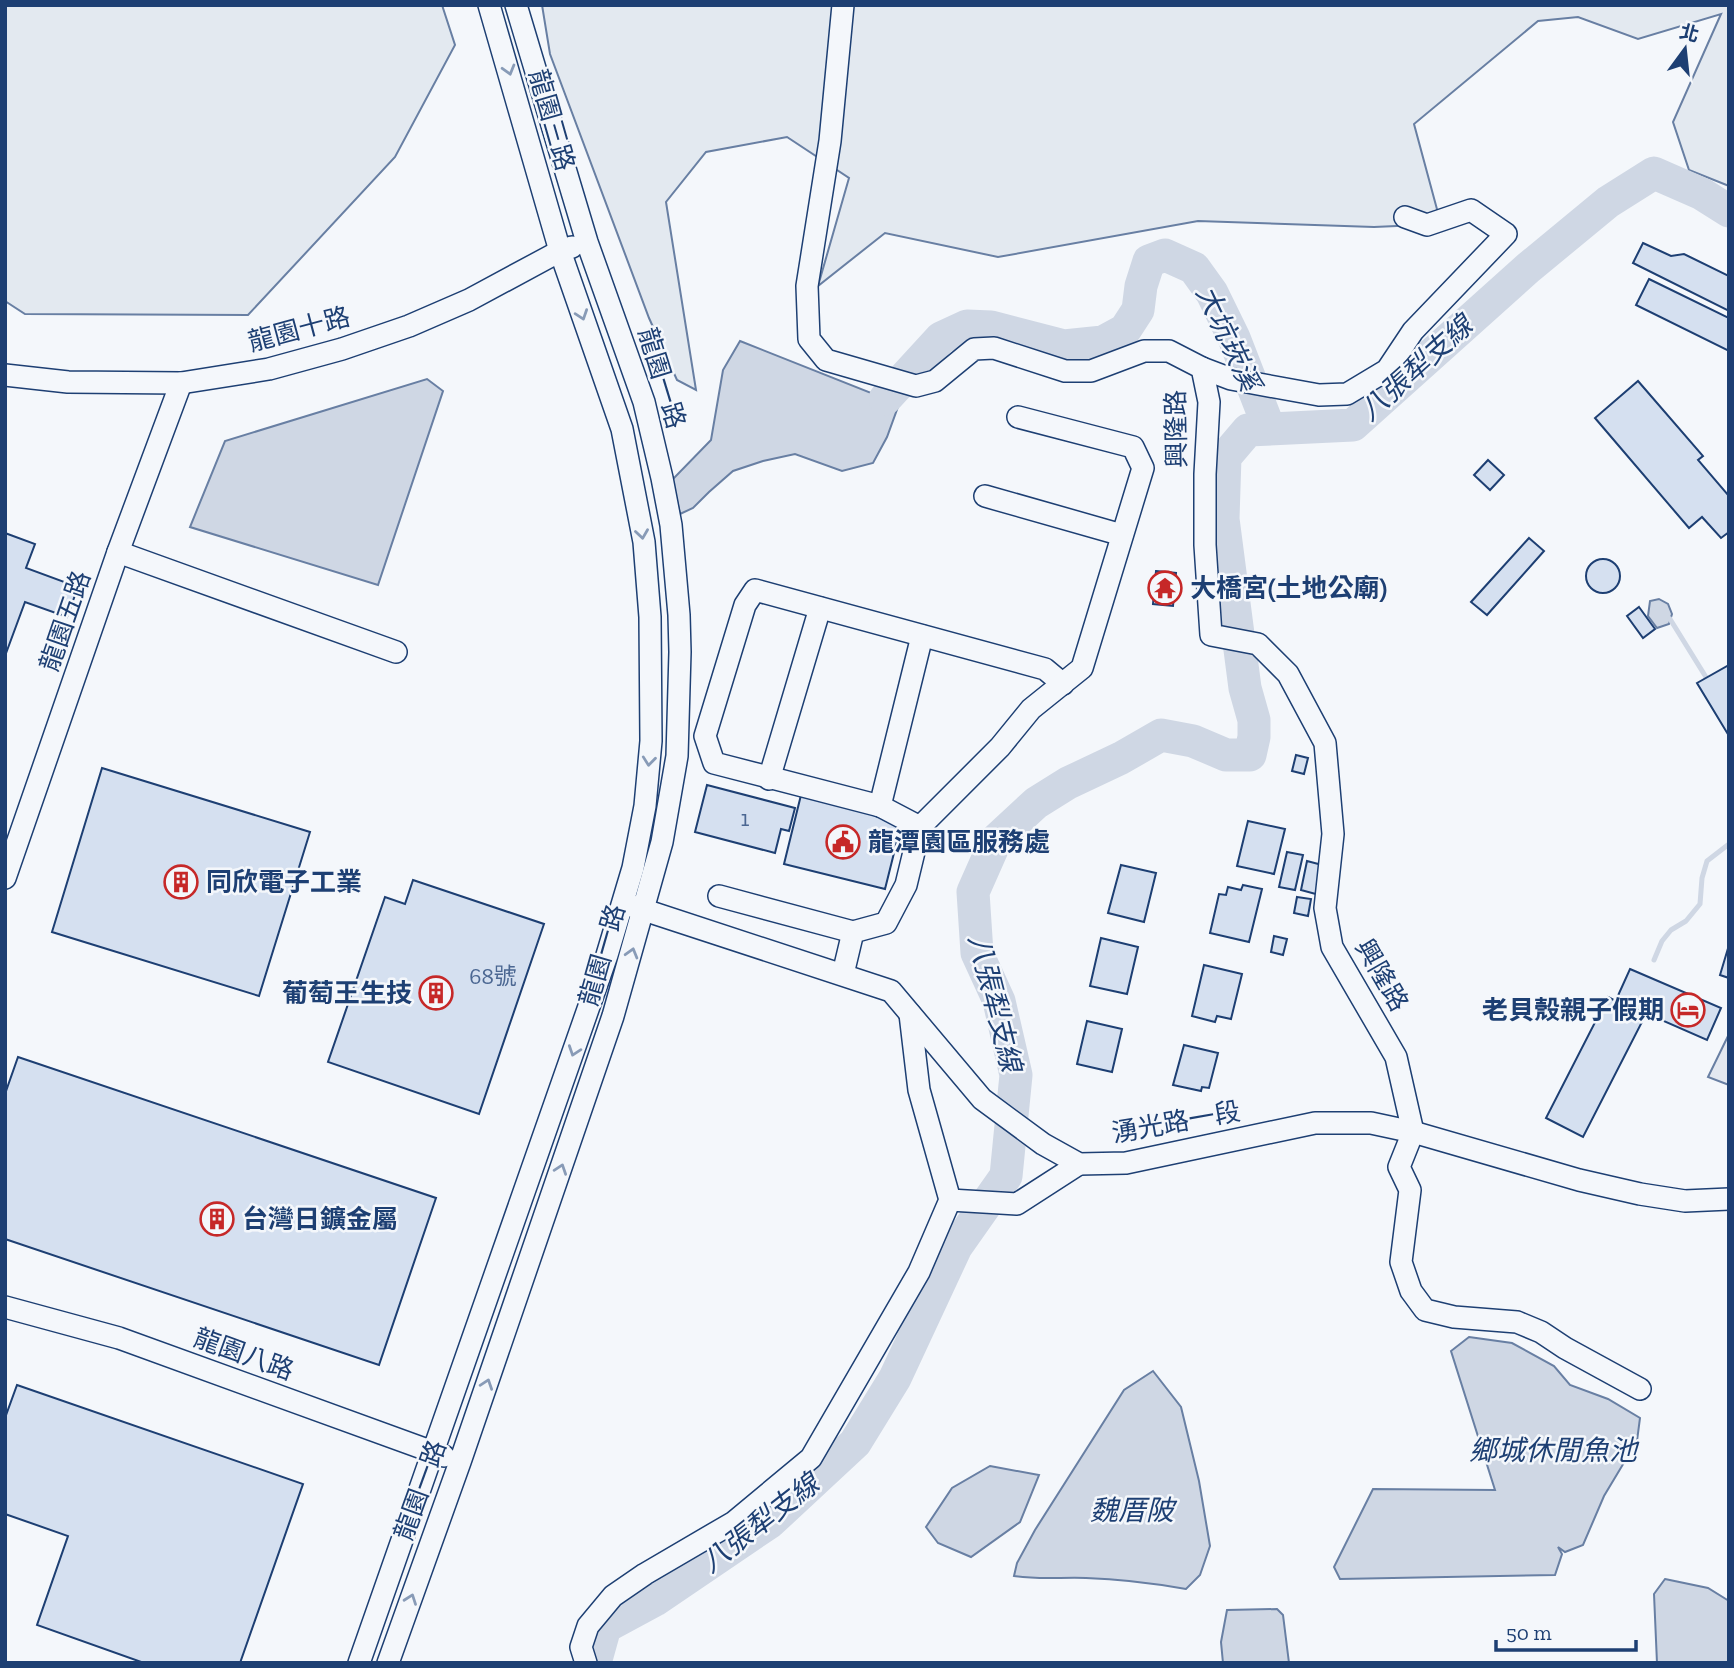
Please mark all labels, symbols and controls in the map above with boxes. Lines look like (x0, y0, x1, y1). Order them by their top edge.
north arrow (1650, 14, 1720, 84)
text: 北 (1677, 19, 1701, 47)
one-way arrow (501, 64, 516, 76)
street label: 龍園三路 (522, 66, 582, 174)
water label: 大坑崁溪 (1189, 280, 1268, 399)
street label: 龍園十路 (245, 300, 353, 358)
water label: 八張犁支線 (1353, 307, 1481, 427)
one-way arrow (574, 309, 588, 321)
street label: 龍園一路 (631, 324, 693, 432)
street label: 興隆路 (1159, 390, 1193, 468)
one-way arrow (634, 528, 649, 540)
street label: 龍園五路 (33, 567, 97, 675)
temple icon: 大橋宮(土地公廟) (1146, 569, 1184, 607)
place label: 大橋宮(土地公廟) (1190, 572, 1387, 604)
one-way arrow (642, 756, 657, 767)
house number: 1 (741, 804, 750, 832)
public building icon: 龍潭園區服務處 (824, 823, 862, 861)
place label: 龍潭園區服務處 (868, 826, 1050, 858)
building icon: 同欣電子工業 (162, 863, 200, 901)
place label: 同欣電子工業 (206, 866, 362, 898)
street label: 龍園一路 (572, 901, 632, 1009)
water label: 八張犁支線 (962, 931, 1029, 1078)
street label: 興隆路 (1349, 933, 1415, 1017)
one-way arrow (623, 947, 638, 959)
house number: 68號 (469, 962, 517, 990)
building icon: 葡萄王生技 (417, 974, 455, 1012)
place label: 葡萄王生技 (282, 977, 412, 1009)
hotel icon: 老貝殼親子假期 (1669, 991, 1707, 1029)
place label: 老貝殼親子假期 (1482, 994, 1664, 1026)
one-way arrow (568, 1045, 582, 1057)
street label: 湧光路一段 (1109, 1095, 1243, 1149)
one-way arrow (553, 1163, 567, 1175)
building icon: 台灣日鑛金屬 (198, 1200, 236, 1238)
place label: 台灣日鑛金屬 (242, 1203, 398, 1235)
street label: 龍園八路 (190, 1321, 298, 1387)
one-way arrow (479, 1379, 493, 1391)
water label: 鄉城休閒魚池 (1469, 1434, 1640, 1467)
street label: 龍園一路 (387, 1436, 453, 1544)
water label: 八張犁支線 (695, 1465, 828, 1579)
water label: 魏厝陂 (1090, 1494, 1178, 1527)
one-way arrow (403, 1593, 417, 1605)
scale bar (1496, 1608, 1636, 1652)
text: 50 m (1506, 1620, 1552, 1645)

